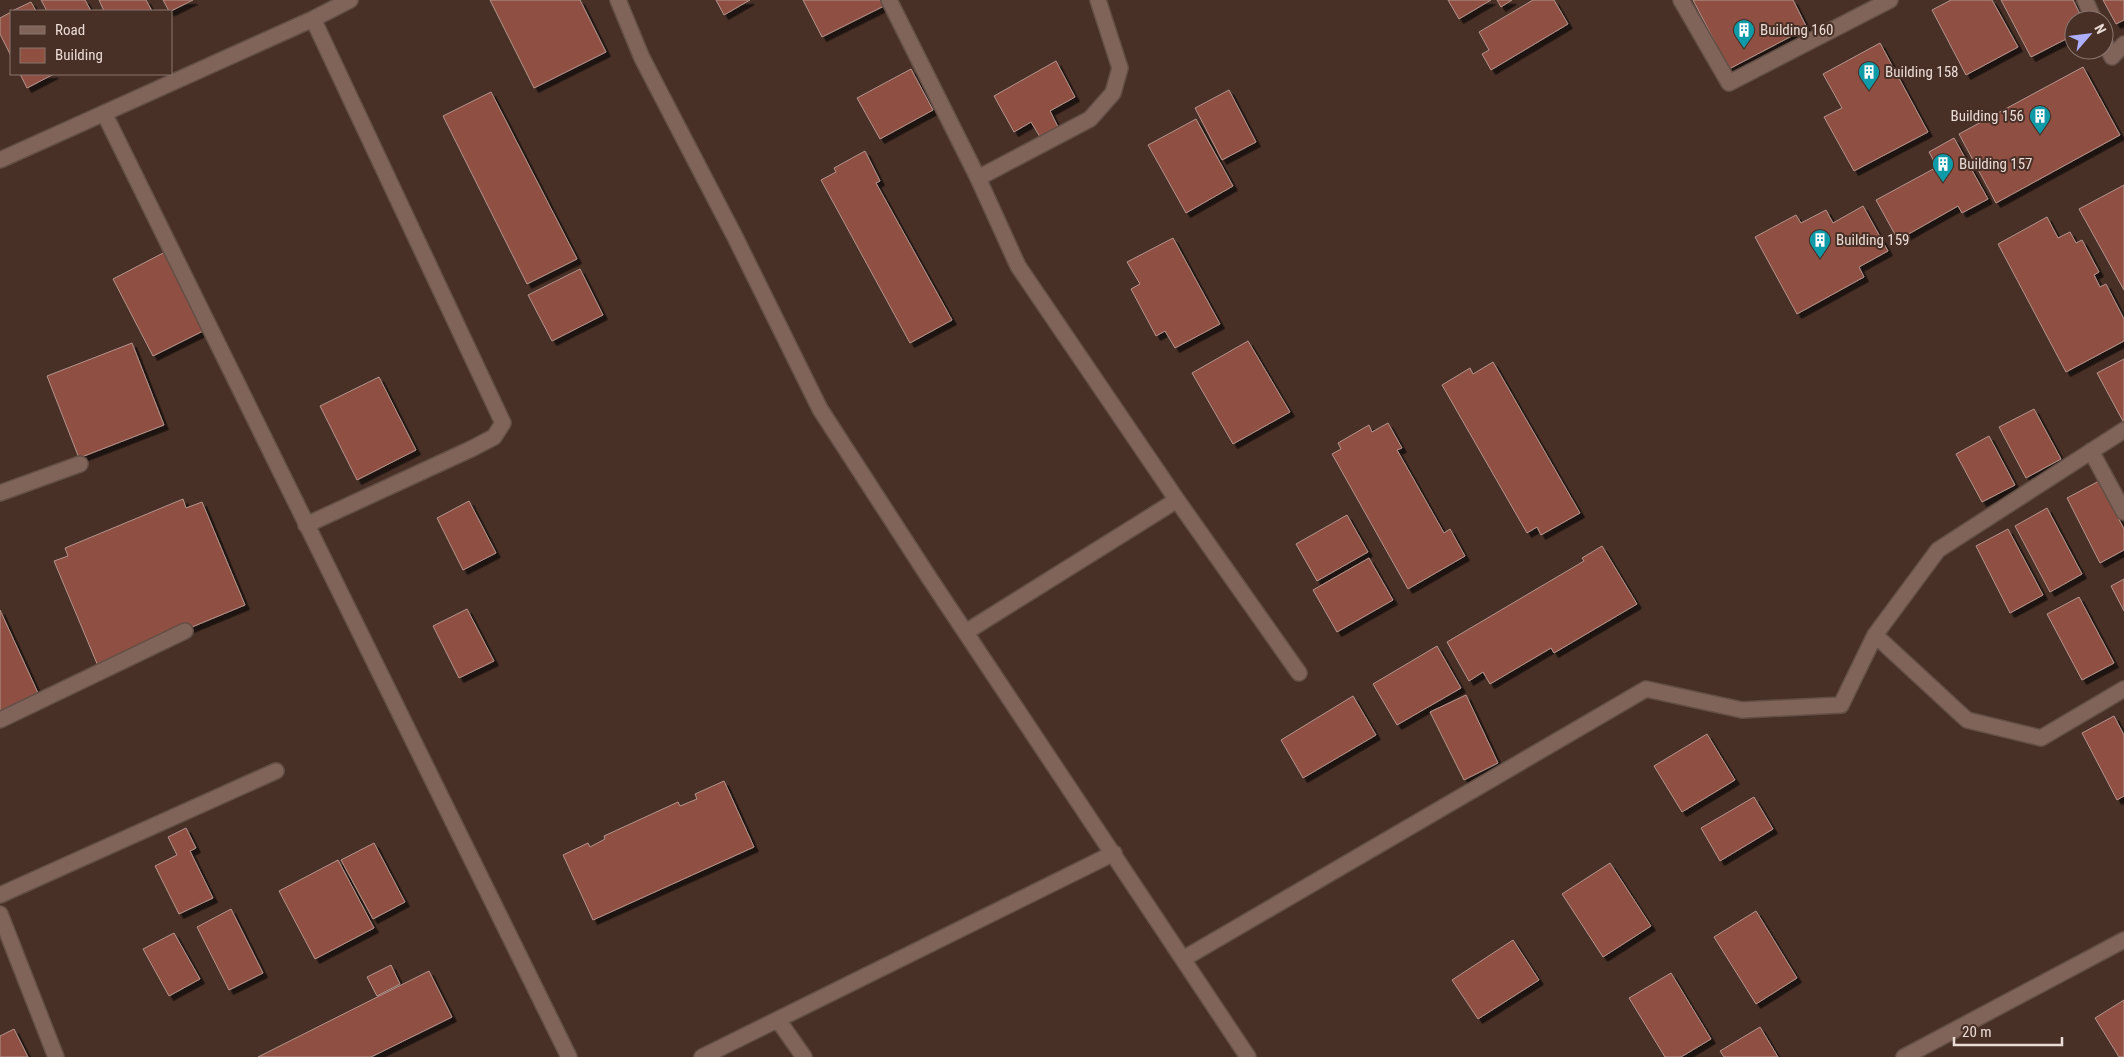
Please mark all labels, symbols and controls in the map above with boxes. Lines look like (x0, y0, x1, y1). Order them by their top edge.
legend (10, 10, 172, 75)
north arrow (2064, 10, 2114, 60)
building icon: Building 160 (1732, 18, 1756, 49)
text: Road (55, 21, 85, 39)
place label: Building 160 (1760, 21, 1834, 39)
text: N (2091, 21, 2110, 36)
text: Building (55, 46, 103, 64)
building icon: Building 158 (1857, 60, 1881, 91)
place label: Building 158 (1885, 63, 1959, 81)
building icon: Building 156 (2028, 104, 2052, 135)
place label: Building 156 (1950, 107, 2024, 125)
building icon: Building 157 (1931, 152, 1955, 183)
place label: Building 157 (1959, 155, 2033, 173)
building icon: Building 159 (1808, 228, 1832, 259)
place label: Building 159 (1836, 231, 1910, 249)
scale bar (1954, 1014, 2062, 1046)
text: 20 m (1962, 1023, 1992, 1041)

